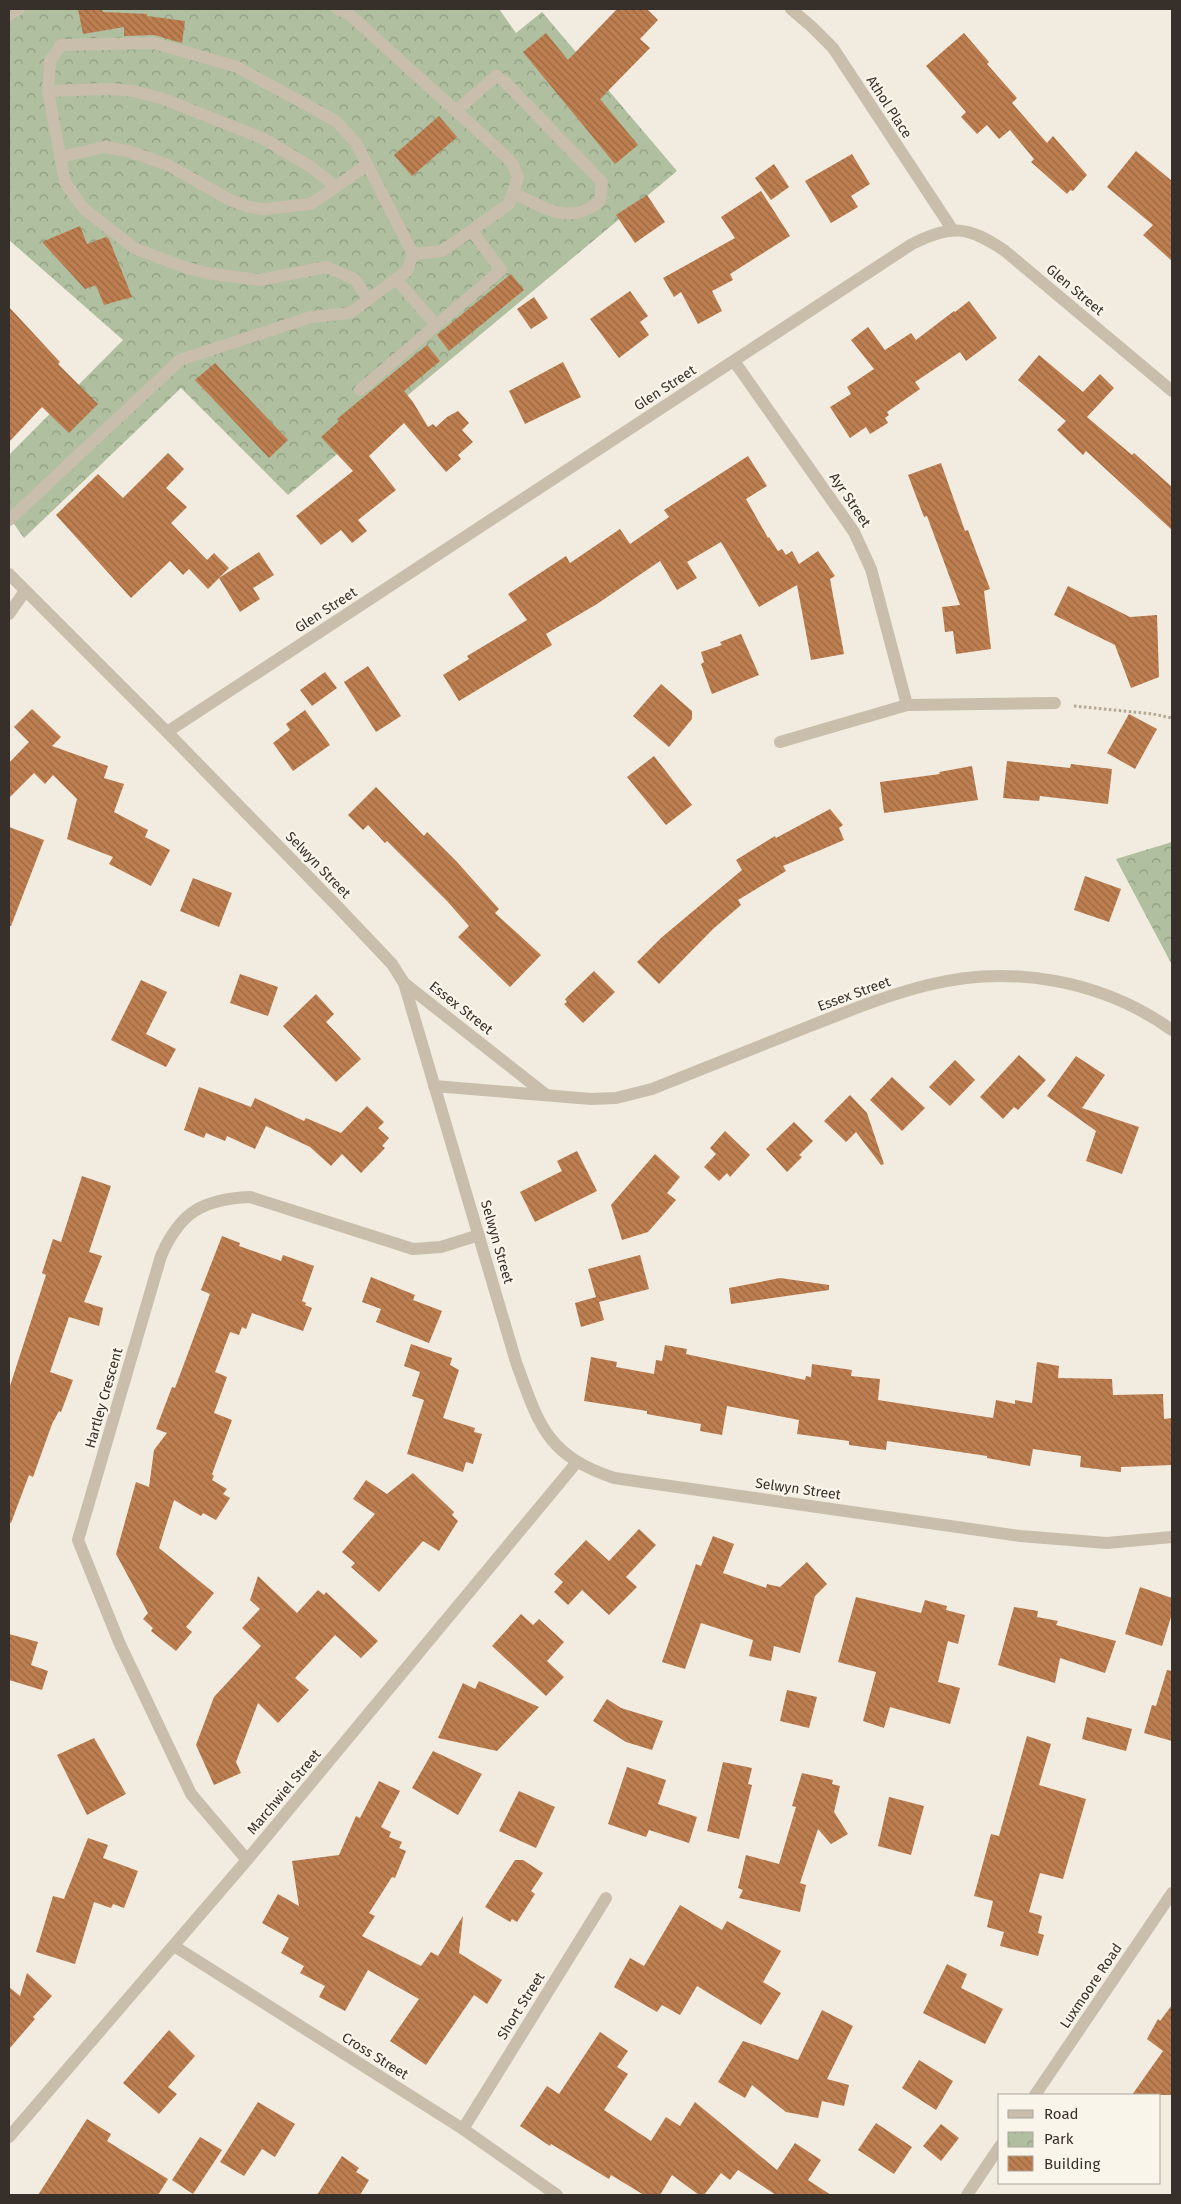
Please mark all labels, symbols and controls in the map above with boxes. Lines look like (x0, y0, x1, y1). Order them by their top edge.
street label: Athol Place (863, 73, 915, 141)
street label: Glen Street (1043, 261, 1108, 320)
street label: Glen Street (631, 361, 700, 414)
street label: Ayr Street (826, 470, 875, 531)
street label: Glen Street (292, 583, 361, 636)
street label: Selwyn Street (282, 828, 355, 903)
street label: Essex Street (815, 973, 894, 1015)
street label: Essex Street (426, 978, 497, 1039)
street label: Selwyn Street (477, 1198, 517, 1287)
street label: Hartley Crescent (82, 1345, 127, 1450)
street label: Selwyn Street (754, 1475, 843, 1504)
street label: Marchwiel Street (243, 1745, 325, 1838)
street label: Luxmoore Road (1056, 1940, 1126, 2032)
street label: Short Street (494, 1968, 549, 2043)
street label: Cross Street (339, 2029, 412, 2084)
legend (998, 2094, 1161, 2184)
text: Road (1044, 2105, 1079, 2123)
text: Park (1044, 2130, 1074, 2148)
text: Building (1044, 2155, 1100, 2173)

